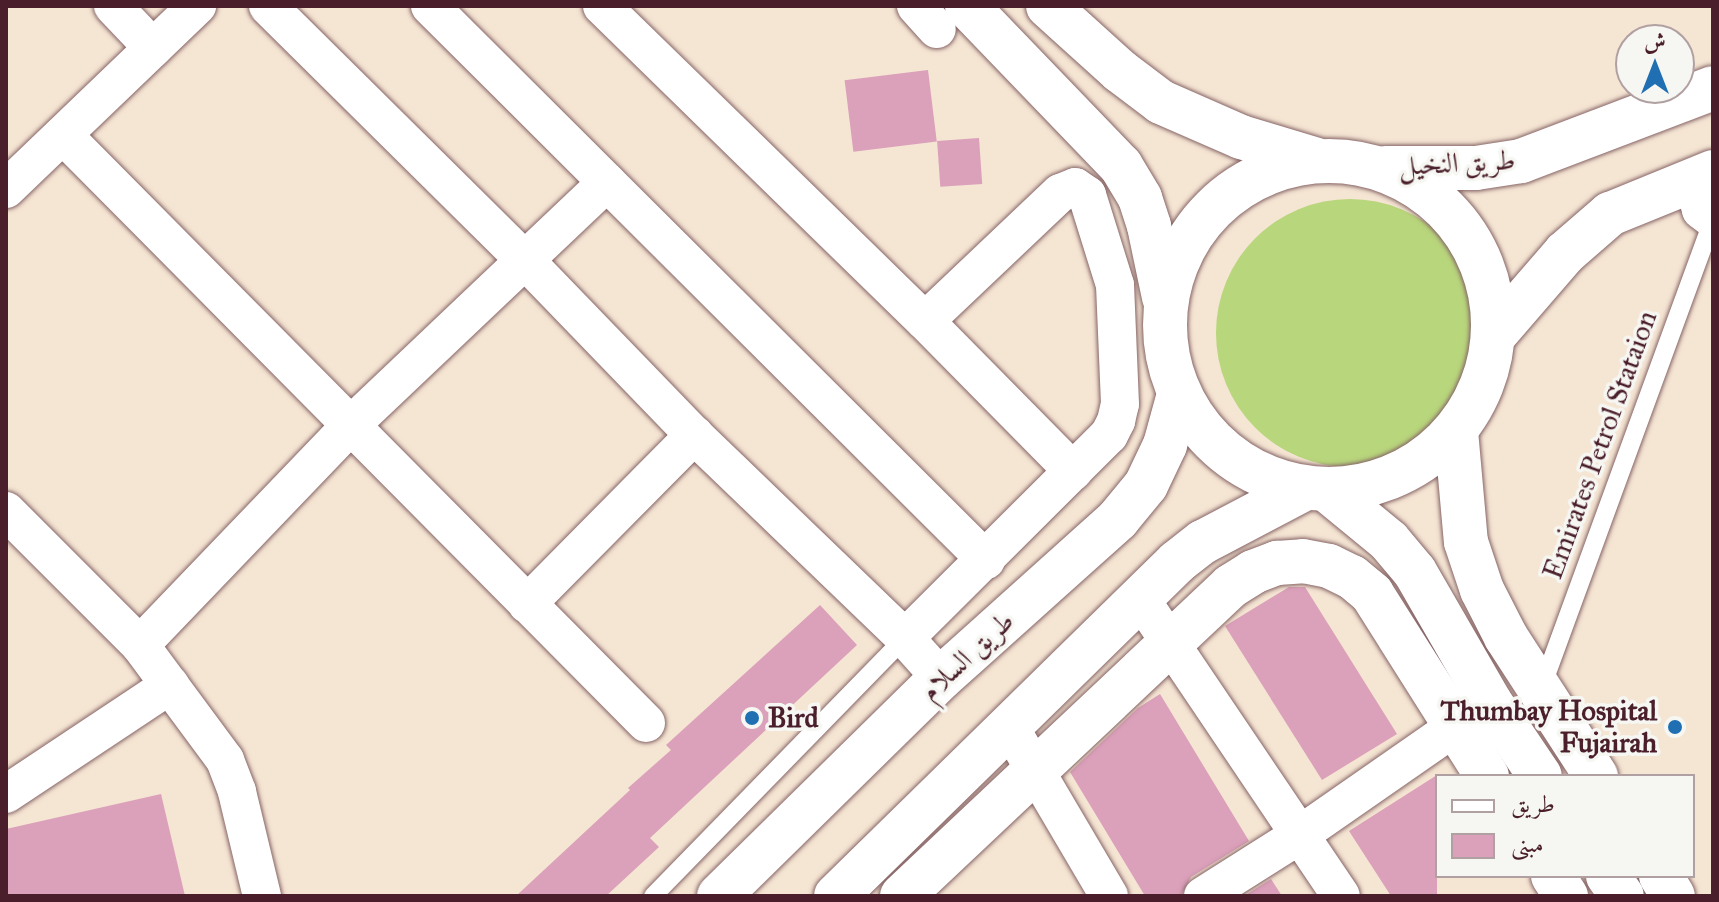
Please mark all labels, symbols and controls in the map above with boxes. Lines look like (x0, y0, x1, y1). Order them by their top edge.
north arrow (1615, 24, 1695, 104)
text: ش (1644, 28, 1666, 55)
street label: طريق النخيل (1398, 143, 1516, 183)
street label: Emirates Petrol Stataion (1536, 306, 1664, 584)
street label: طريق السلام (913, 604, 1021, 708)
place label: Thumbay Hospital Fujairah (1441, 694, 1657, 760)
place label: Bird (768, 701, 819, 735)
marker: Bird (743, 709, 761, 727)
marker: Thumbay Hospital Fujairah (1664, 716, 1686, 738)
legend (1435, 774, 1695, 878)
text: طريق (1511, 789, 1555, 819)
text: مبنى (1511, 829, 1544, 859)

